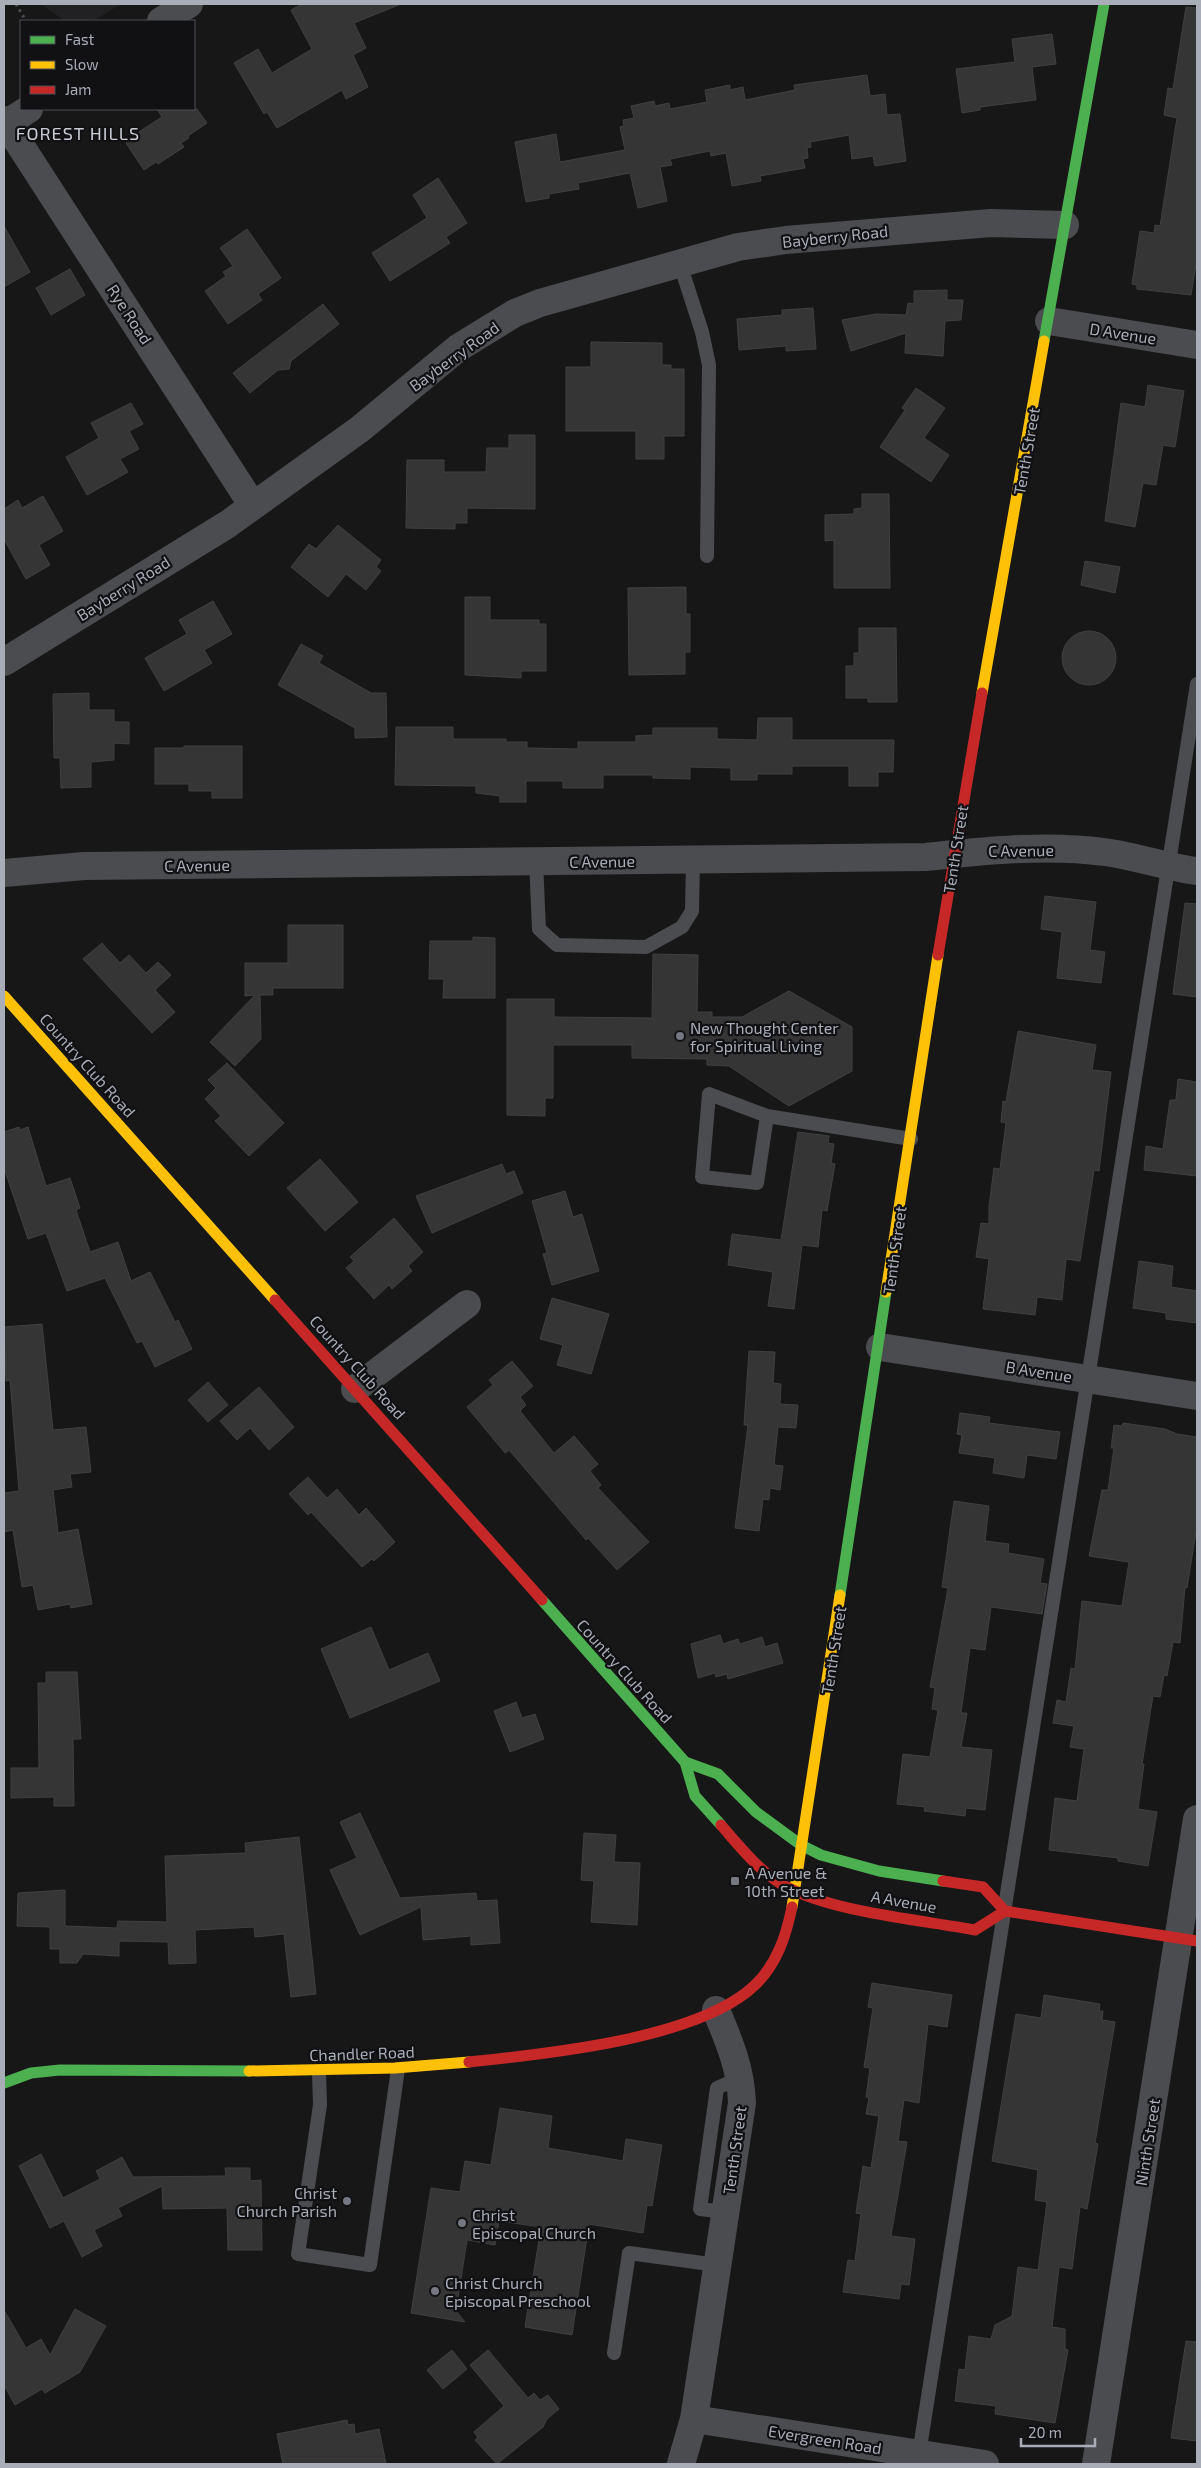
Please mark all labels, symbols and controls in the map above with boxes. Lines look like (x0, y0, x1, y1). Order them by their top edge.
legend (20, 20, 195, 110)
text: Fast (65, 30, 95, 48)
text: Slow (65, 55, 99, 73)
text: Jam (65, 80, 91, 98)
district label: FOREST HILLS (16, 122, 140, 144)
street label: Bayberry Road (781, 221, 889, 251)
street label: Rye Road (104, 281, 156, 347)
street label: Bayberry Road (405, 317, 503, 395)
street label: D Avenue (1088, 318, 1158, 348)
street label: Tenth Street (1009, 406, 1043, 496)
street label: Bayberry Road (73, 552, 173, 624)
street label: Tenth Street (939, 804, 971, 894)
street label: C Avenue (988, 840, 1054, 860)
street label: C Avenue (569, 851, 635, 871)
street label: C Avenue (164, 855, 230, 875)
street label: Country Club Road (36, 1009, 140, 1121)
place label: New Thought Center for Spiritual Living (690, 1018, 839, 1055)
marker: New Thought Center for Spiritual Living (674, 1030, 686, 1042)
street label: Tenth Street (878, 1205, 910, 1295)
street label: Country Club Road (306, 1311, 410, 1423)
street label: B Avenue (1005, 1356, 1073, 1386)
street label: Tenth Street (817, 1605, 849, 1695)
street label: Country Club Road (573, 1615, 677, 1727)
place label: A Avenue & 10th Street (745, 1863, 827, 1900)
marker: A Avenue & 10th Street (729, 1875, 741, 1887)
street label: A Avenue (870, 1886, 938, 1916)
street label: Chandler Road (309, 2042, 415, 2064)
street label: Ninth Street (1131, 2097, 1163, 2187)
street label: Tenth Street (718, 2105, 750, 2195)
place label: Christ Church Parish (237, 2183, 337, 2220)
marker: Christ Church Parish (341, 2195, 353, 2207)
place label: Christ Episcopal Church (472, 2205, 596, 2242)
marker: Christ Episcopal Church (456, 2217, 468, 2229)
place label: Christ Church Episcopal Preschool (445, 2273, 591, 2310)
marker: Christ Church Episcopal Preschool (429, 2285, 441, 2297)
scale bar (1021, 2416, 1095, 2448)
street label: Evergreen Road (767, 2421, 883, 2457)
text: 20 m (1028, 2423, 1062, 2441)

